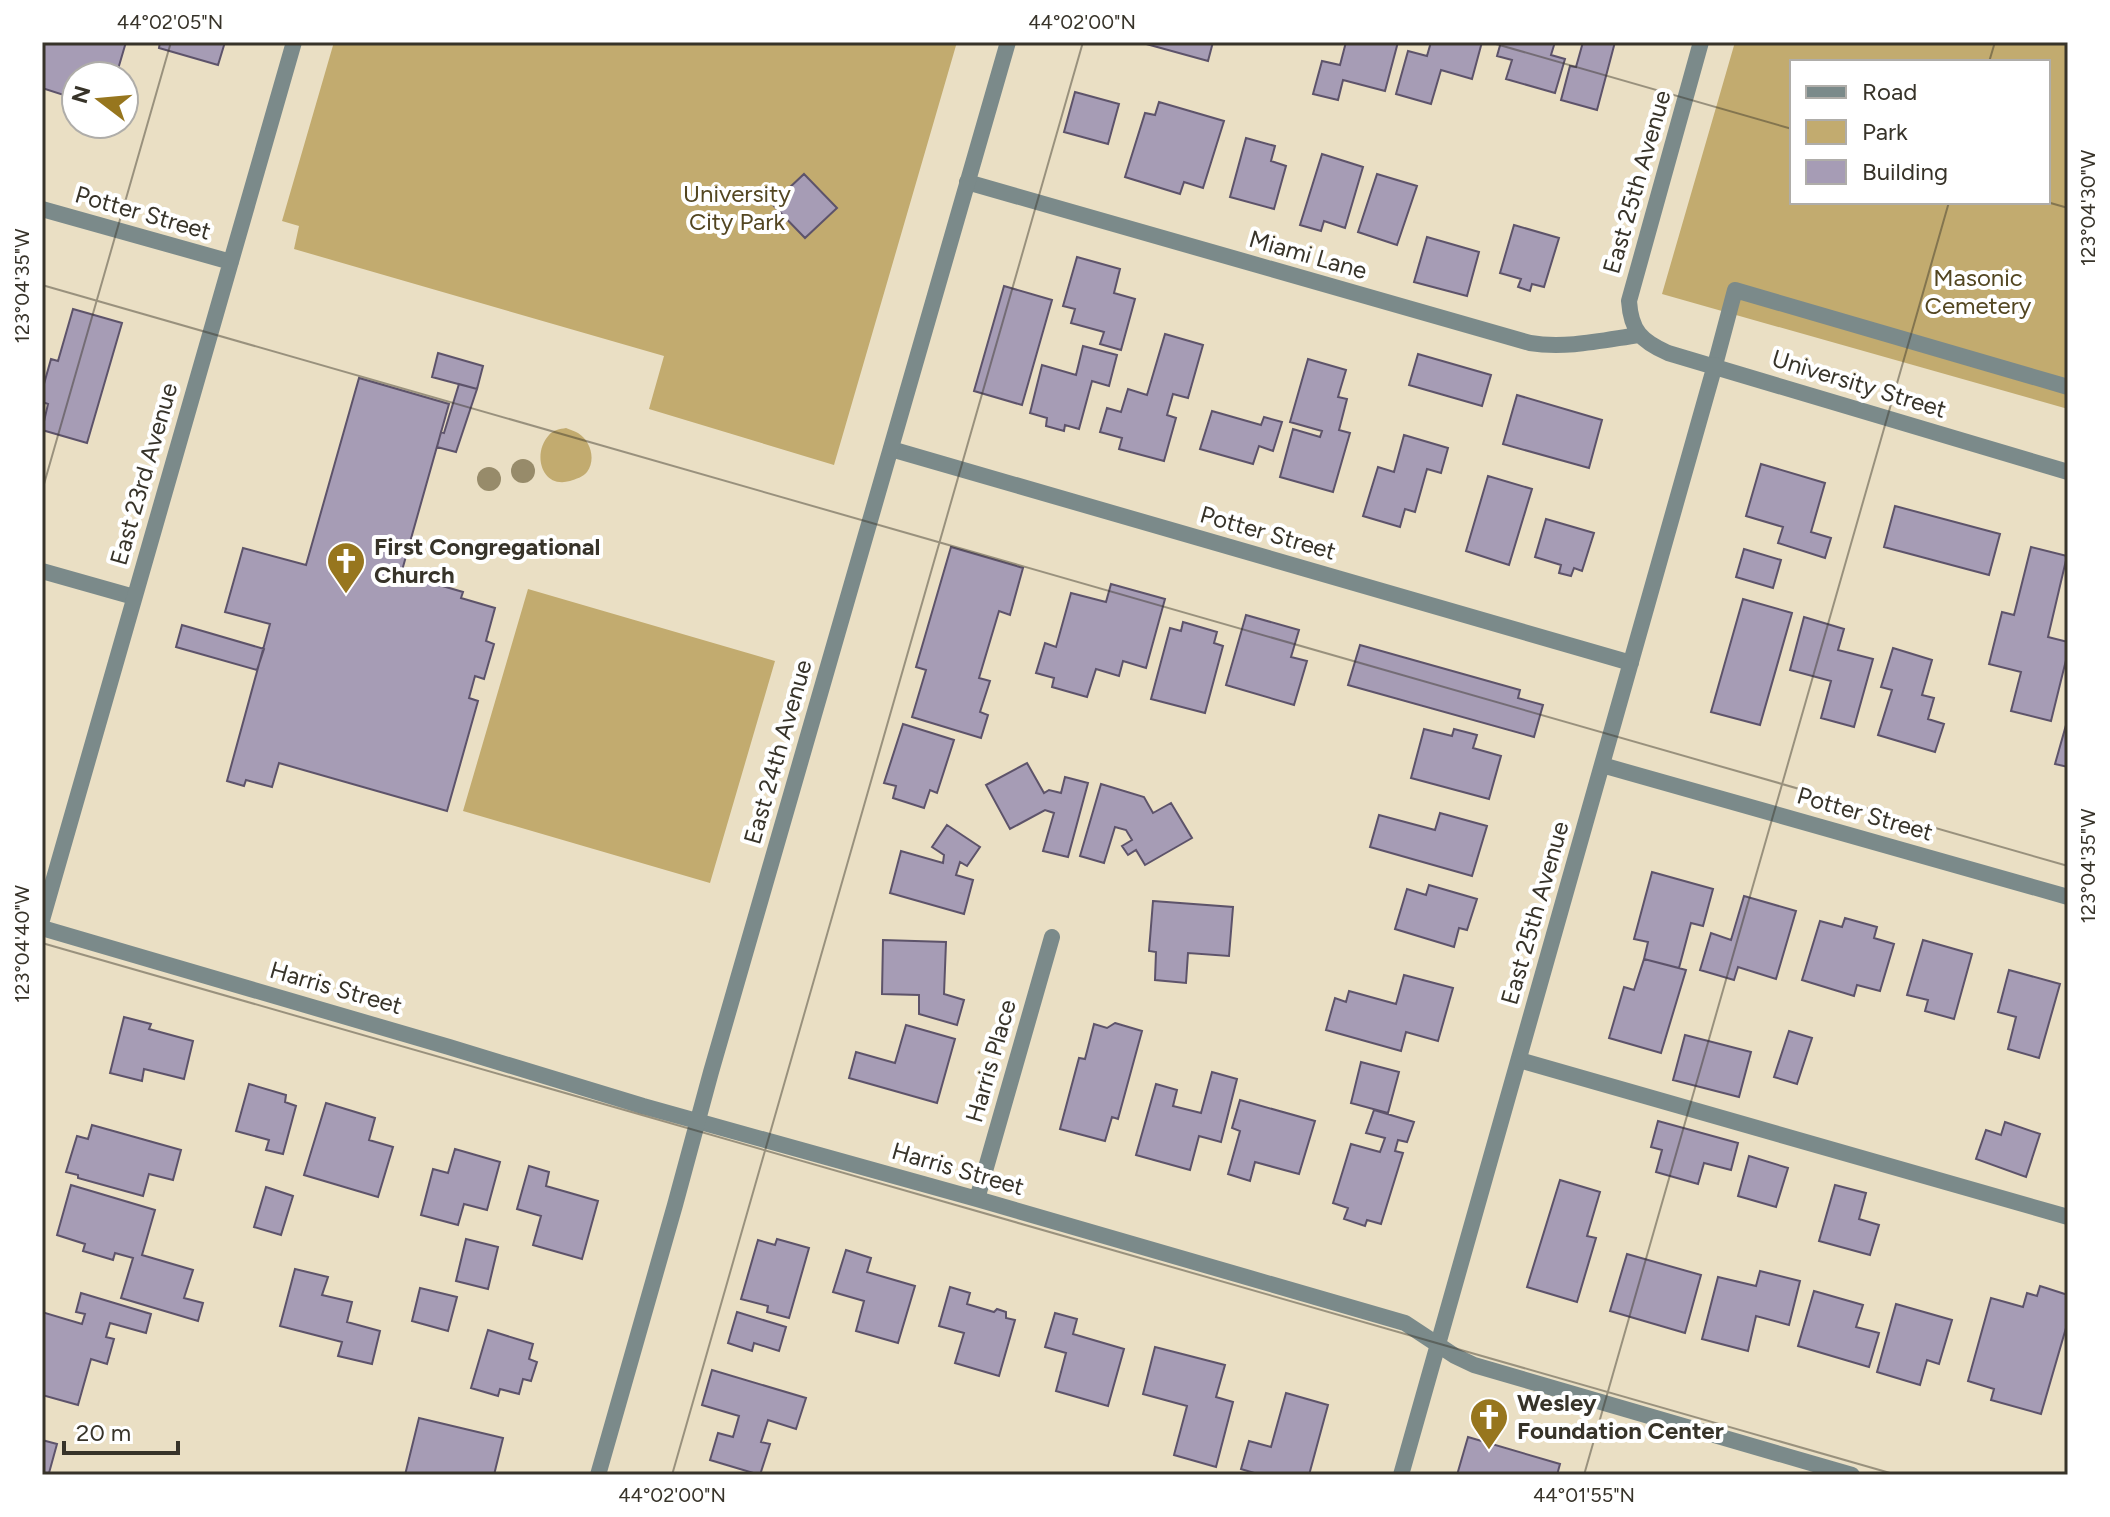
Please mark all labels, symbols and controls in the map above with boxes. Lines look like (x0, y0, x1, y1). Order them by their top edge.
text: 44°02'05"N (117, 10, 223, 34)
text: 44°02'00"N (1028, 10, 1136, 34)
north arrow (60, 60, 140, 140)
legend (1790, 60, 2050, 204)
text: Road (1862, 77, 1917, 106)
text: N (66, 83, 97, 107)
street label: East 25th Avenue (1596, 87, 1677, 277)
text: Park (1862, 117, 1908, 146)
text: 123°04'30"W (2076, 150, 2100, 266)
text: Building (1862, 157, 1948, 186)
street label: Potter Street (72, 179, 214, 246)
park label: University City Park (683, 179, 791, 236)
street label: Miami Lane (1246, 224, 1370, 285)
text: 123°04'35"W (10, 229, 34, 343)
park label: Masonic Cemetery (1925, 263, 2032, 320)
street label: University Street (1768, 343, 1950, 424)
street label: East 23rd Avenue (104, 379, 183, 568)
street label: Potter Street (1197, 499, 1339, 566)
place label: First Congregational Church (374, 532, 600, 589)
church icon: First Congregational Church (325, 540, 367, 595)
street label: East 24th Avenue (737, 656, 818, 847)
street label: Potter Street (1794, 780, 1936, 847)
text: 123°04'35"W (2076, 809, 2100, 923)
street label: East 25th Avenue (1494, 818, 1575, 1008)
text: 123°04'40"W (10, 885, 34, 1003)
street label: Harris Street (267, 955, 406, 1020)
street label: Harris Place (959, 996, 1022, 1126)
street label: Harris Street (889, 1136, 1028, 1201)
place label: Wesley Foundation Center (1517, 1388, 1724, 1445)
church icon: Wesley Foundation Center (1468, 1396, 1510, 1451)
scale bar (64, 1405, 178, 1455)
text: 20 m (76, 1418, 131, 1447)
text: 44°02'00"N (618, 1483, 726, 1507)
text: 44°01'55"N (1533, 1483, 1635, 1507)

